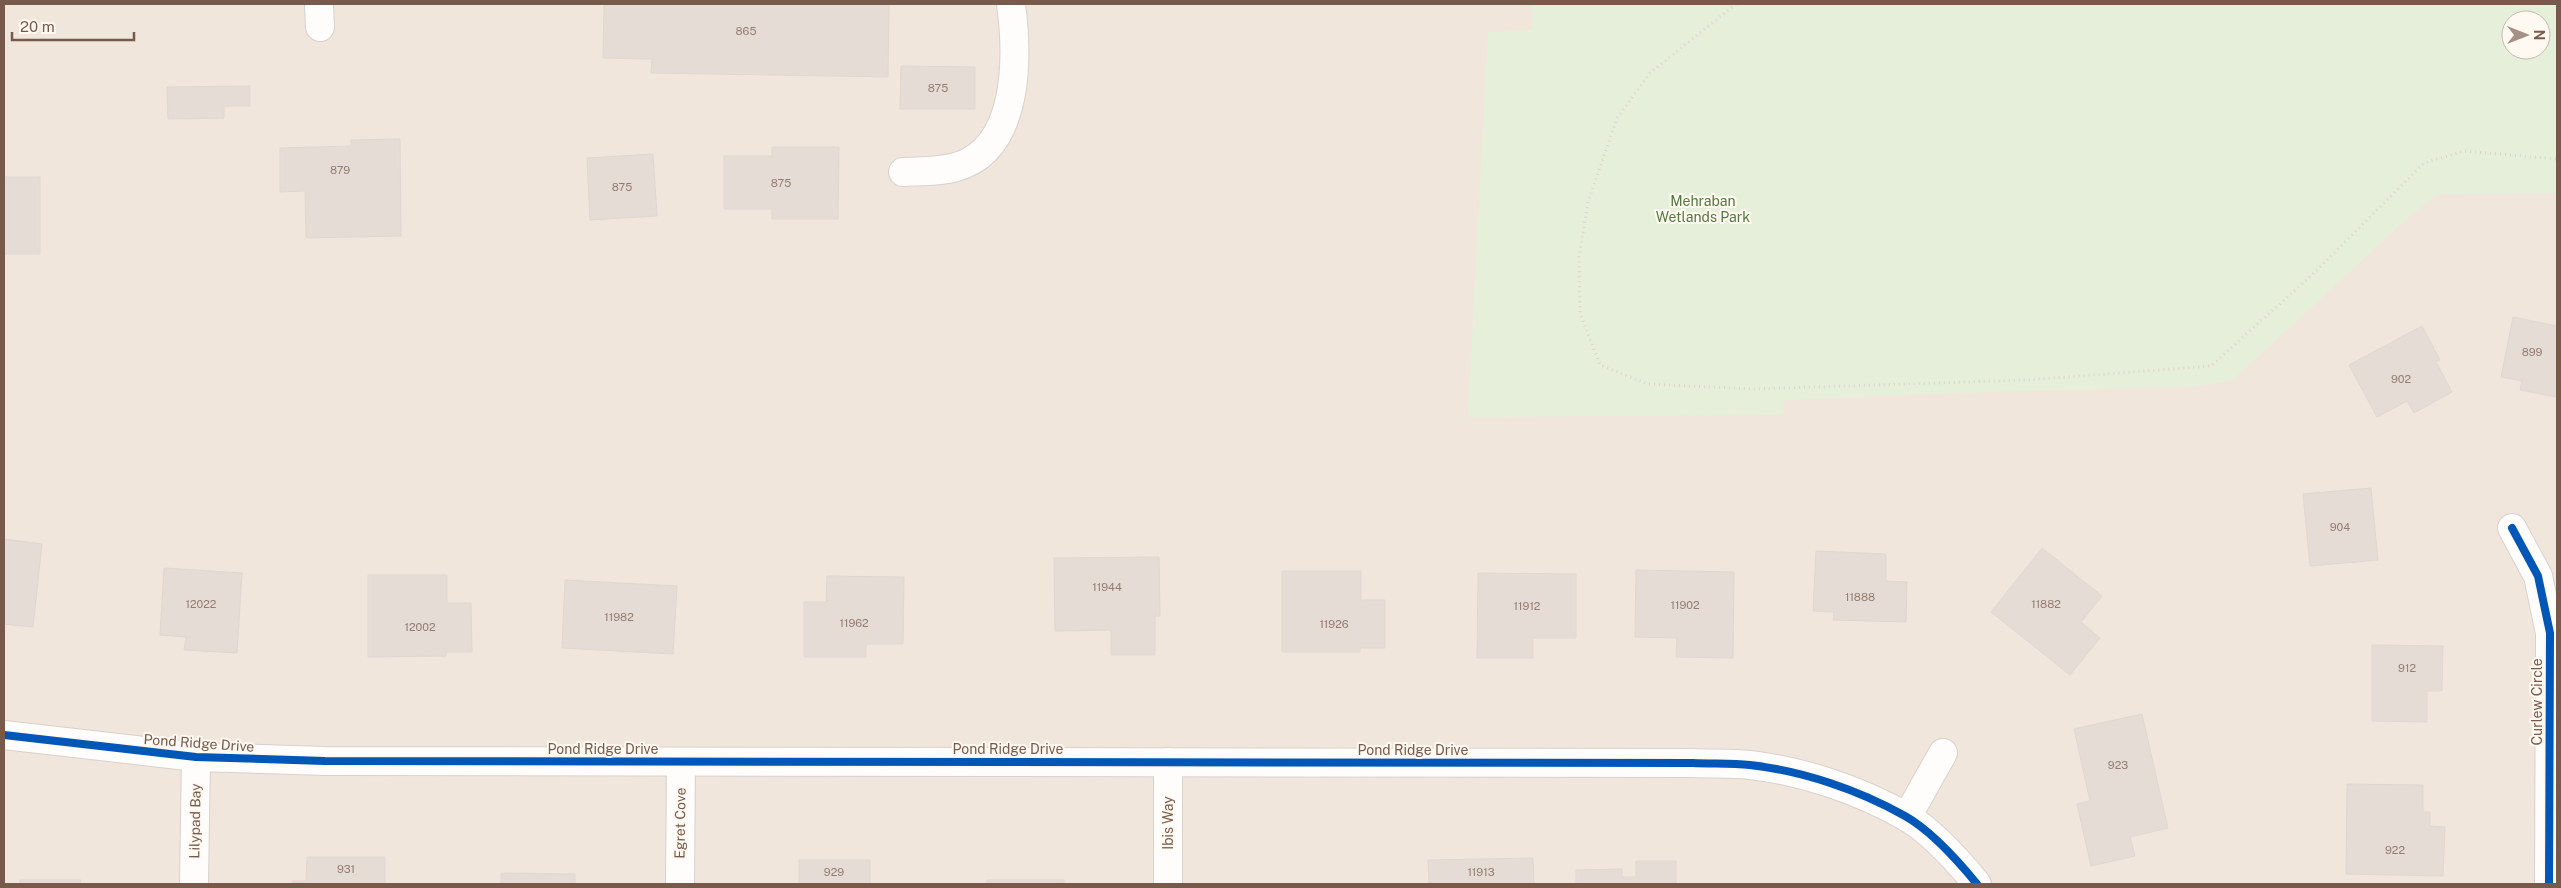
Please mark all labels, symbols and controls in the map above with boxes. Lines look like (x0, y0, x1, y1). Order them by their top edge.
scale bar (12, 10, 135, 42)
north arrow (2501, 10, 2551, 60)
text: 20 m (20, 18, 55, 35)
house number: 865 (736, 25, 756, 37)
text: N (2531, 30, 2547, 40)
house number: 875 (928, 82, 948, 94)
house number: 879 (330, 164, 350, 176)
house number: 875 (771, 177, 791, 189)
house number: 875 (612, 181, 632, 193)
park label: Mehraban Wetlands Park (1656, 193, 1750, 225)
house number: 899 (2522, 346, 2542, 358)
house number: 902 (2391, 373, 2411, 385)
house number: 904 (2330, 521, 2350, 533)
house number: 11944 (1092, 581, 1122, 593)
house number: 11888 (1845, 591, 1875, 603)
house number: 12022 (186, 598, 217, 610)
house number: 11882 (2031, 598, 2061, 610)
house number: 11902 (1670, 599, 1700, 611)
house number: 11912 (1514, 600, 1541, 612)
house number: 11982 (604, 611, 634, 623)
house number: 11962 (839, 617, 869, 629)
house number: 11926 (1319, 618, 1349, 630)
house number: 12002 (405, 621, 436, 633)
street label: Curlew Circle (2529, 658, 2545, 746)
house number: 912 (2398, 662, 2416, 674)
street label: Pond Ridge Drive (143, 731, 255, 755)
street label: Pond Ridge Drive (548, 741, 659, 757)
street label: Pond Ridge Drive (953, 741, 1064, 757)
street label: Pond Ridge Drive (1358, 742, 1469, 758)
house number: 923 (2108, 759, 2128, 771)
street label: Lilypad Bay (186, 783, 204, 859)
street label: Egret Cove (671, 787, 689, 859)
street label: Ibis Way (1160, 796, 1176, 850)
house number: 922 (2385, 844, 2405, 856)
house number: 931 (337, 863, 355, 875)
house number: 929 (824, 866, 844, 878)
house number: 11913 (1467, 866, 1495, 878)

